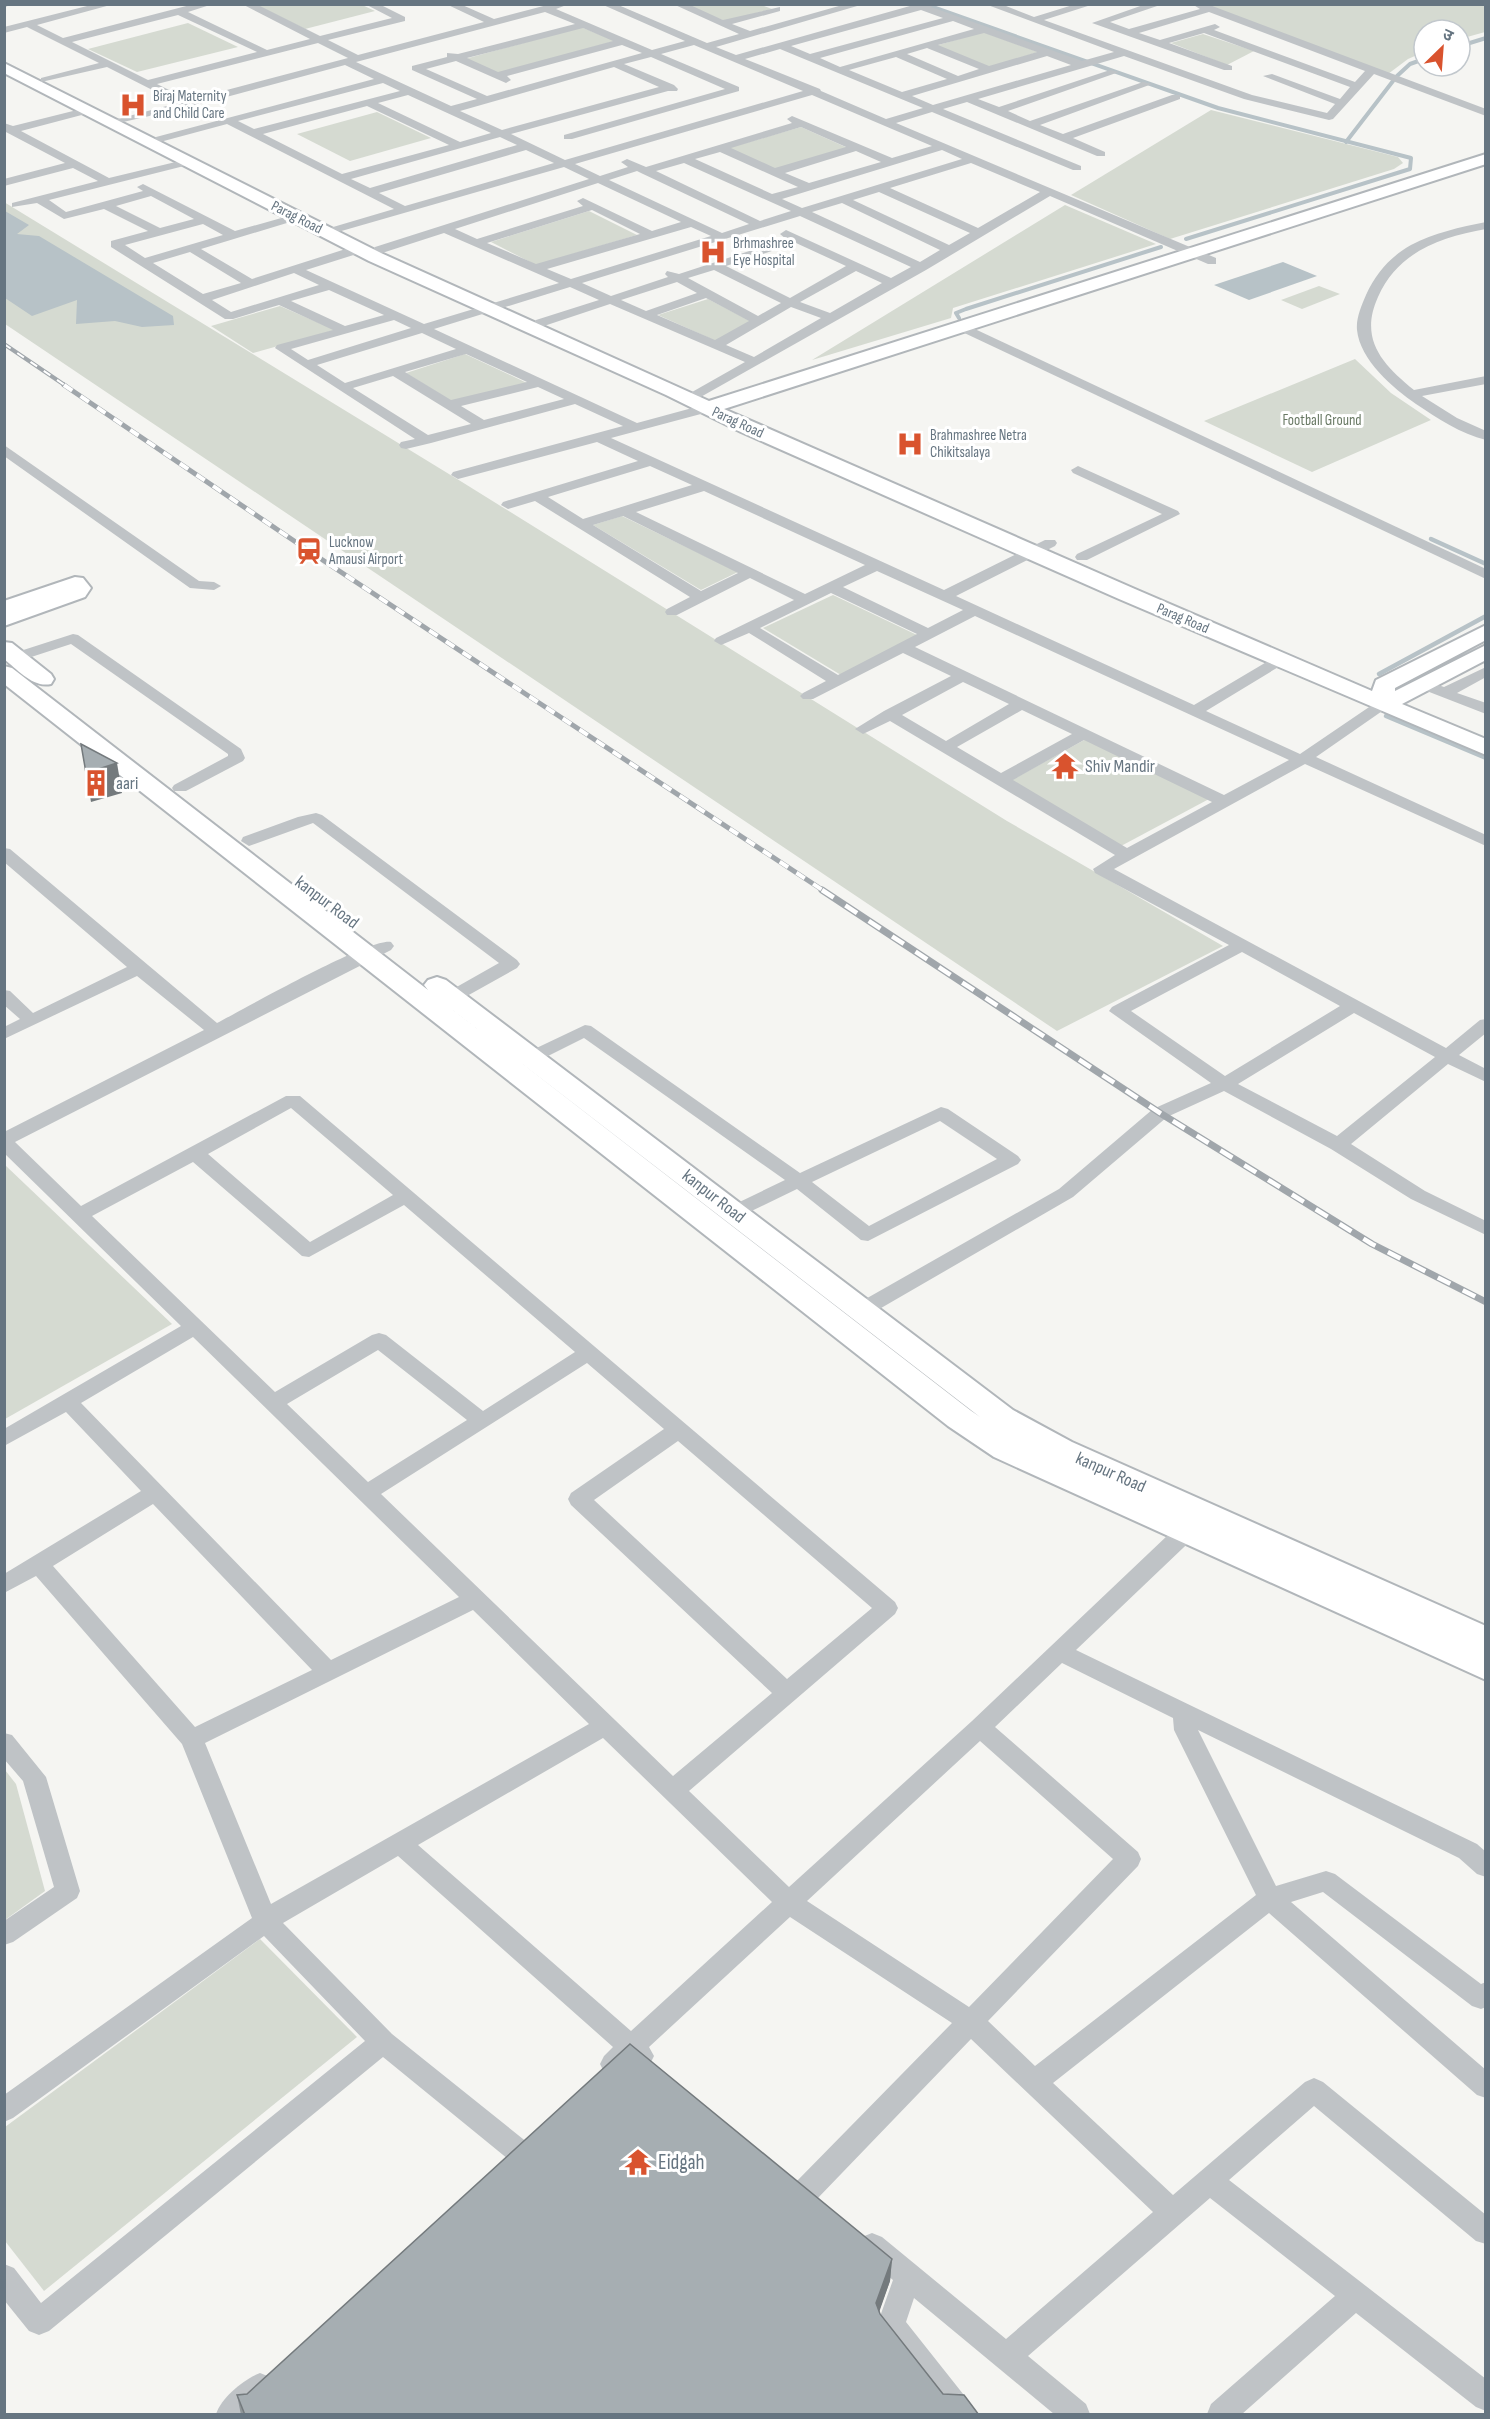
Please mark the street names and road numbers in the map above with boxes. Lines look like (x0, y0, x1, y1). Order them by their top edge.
street label: Parag Road (268, 196, 326, 238)
street label: Parag Road (709, 402, 767, 443)
street label: Parag Road (1154, 599, 1212, 638)
street label: kanpur Road (291, 872, 363, 933)
street label: kanpur Road (678, 1165, 750, 1228)
street label: kanpur Road (1072, 1448, 1149, 1497)

